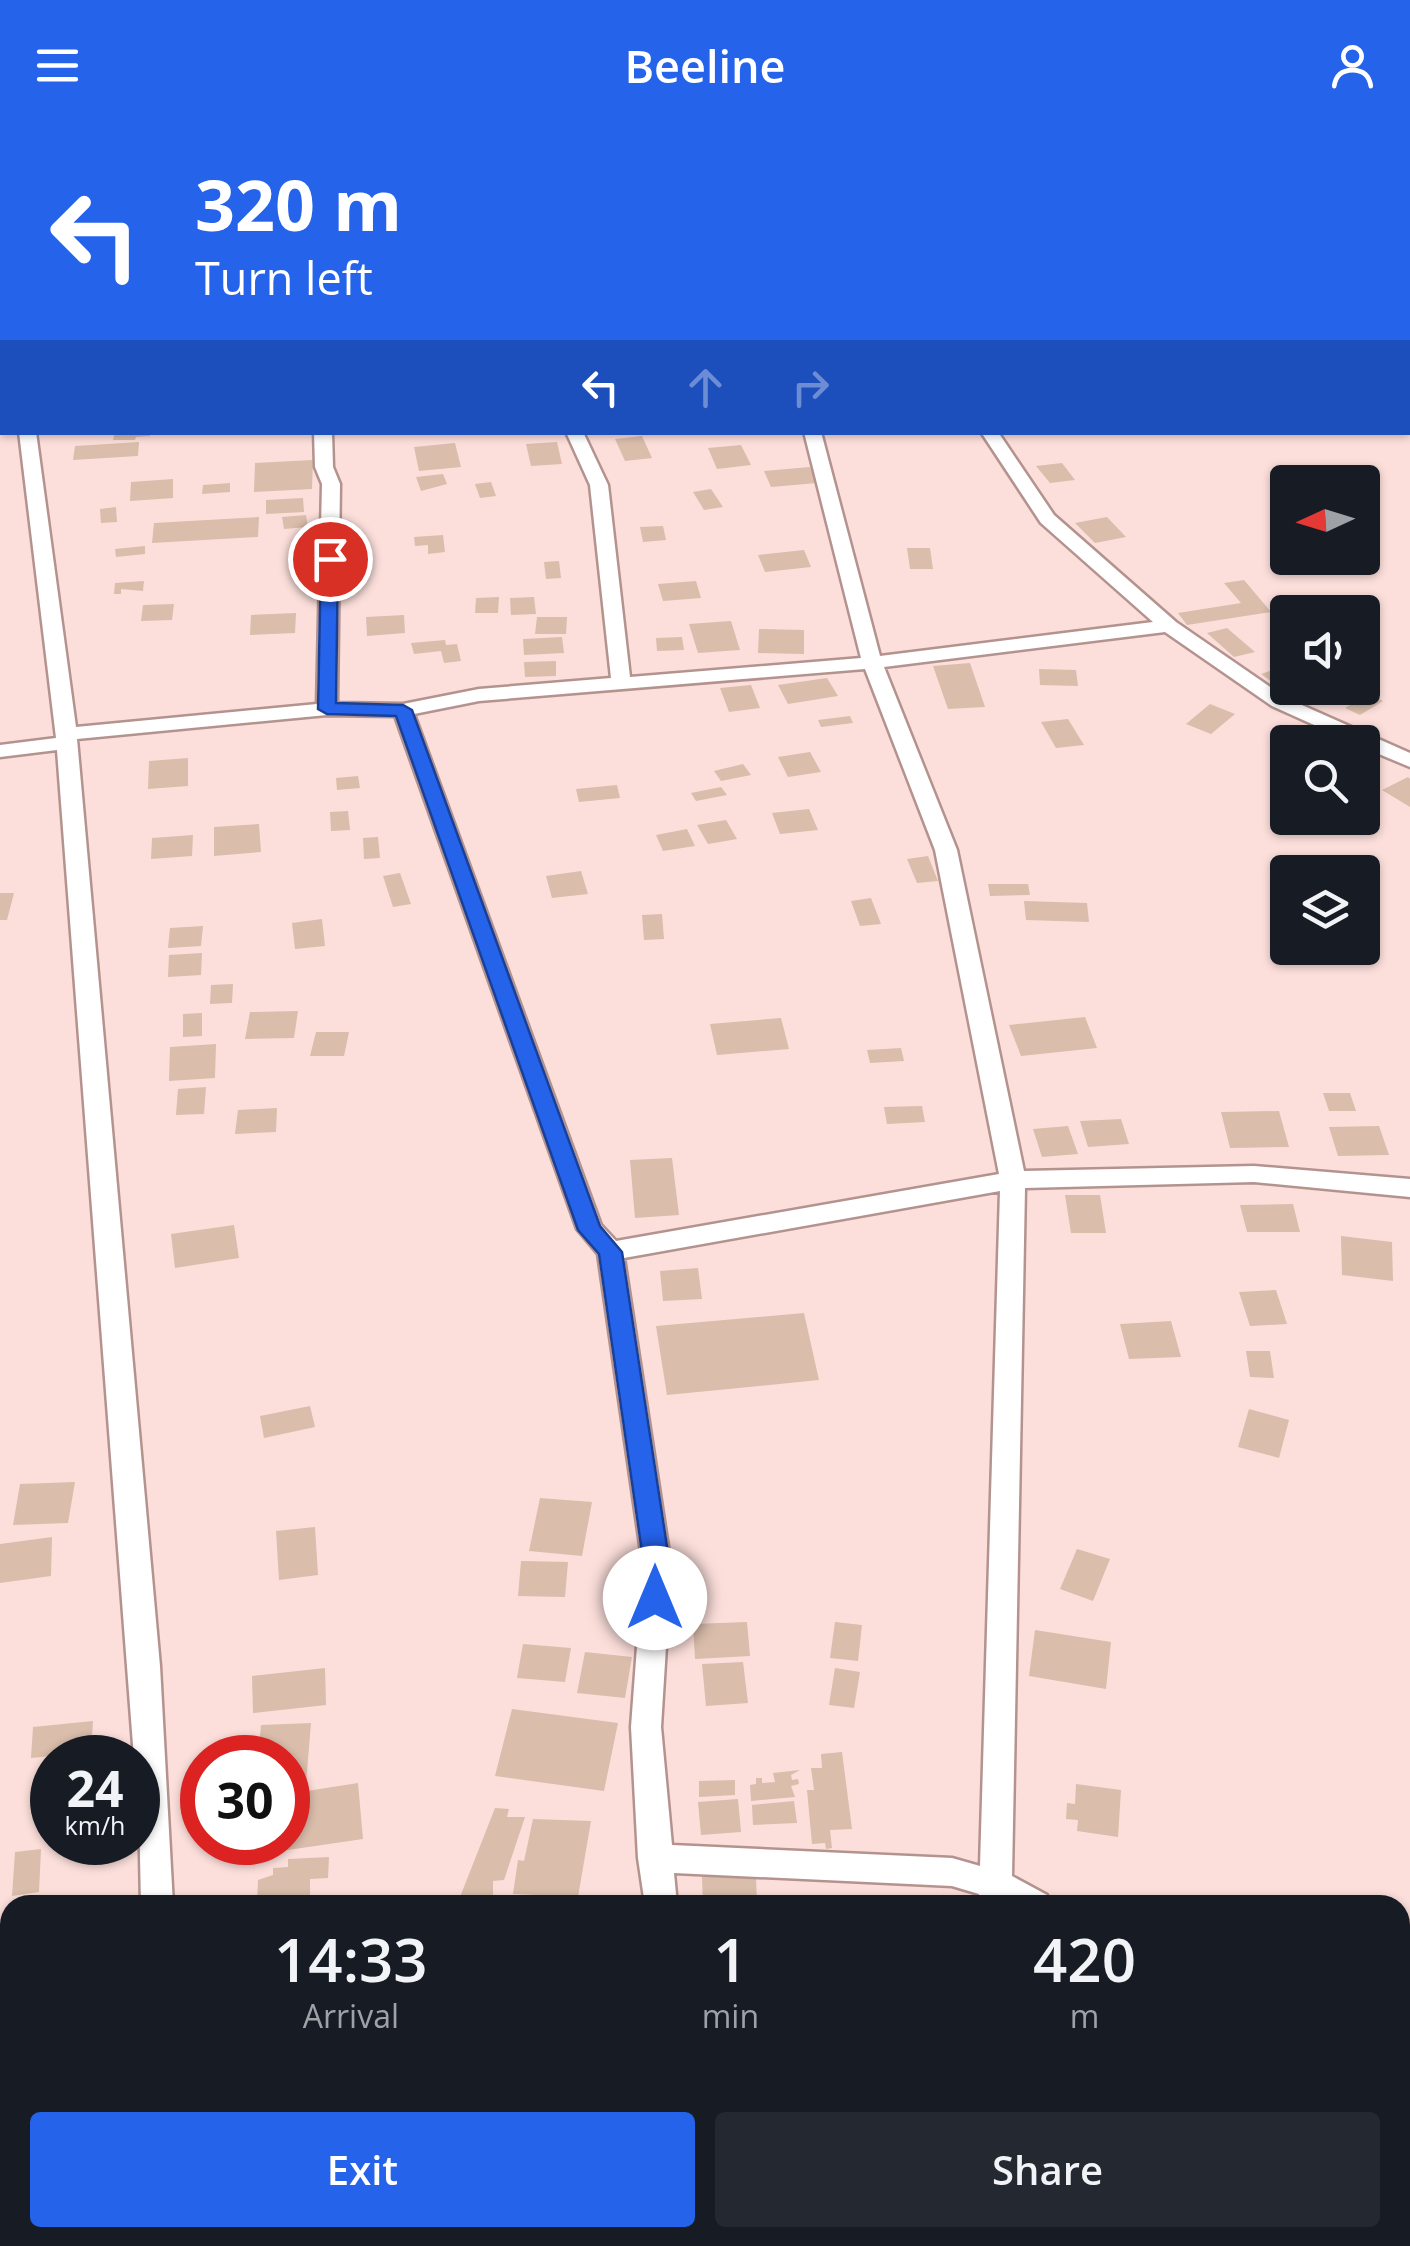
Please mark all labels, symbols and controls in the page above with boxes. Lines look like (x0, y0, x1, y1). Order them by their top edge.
text: Beeline (624, 35, 786, 96)
icon: menu (30, 38, 85, 93)
icon: person (1325, 38, 1380, 93)
text: 320 m (195, 156, 402, 252)
icon: left (30, 170, 160, 300)
text: Turn left (195, 247, 373, 308)
icon: left (573, 360, 628, 415)
icon: ahead (678, 360, 733, 415)
icon: right (783, 360, 838, 415)
north arrow (1270, 465, 1380, 575)
map controls (1270, 465, 1380, 965)
pin (288, 517, 373, 602)
icon: arrive (303, 532, 358, 587)
button: sound (1270, 595, 1380, 705)
button: search (1270, 725, 1380, 835)
button: layers (1270, 855, 1380, 965)
position arrow (603, 1546, 707, 1650)
speed limit sign: 30 (180, 1735, 310, 1865)
text: 24 (66, 1754, 124, 1822)
text: km/h (65, 1808, 125, 1842)
text: 14:33 (274, 1918, 428, 2000)
text: 1 (713, 1918, 748, 2000)
text: 420 (1033, 1918, 1136, 2000)
text: Arrival (303, 1994, 399, 2037)
text: min (702, 1994, 759, 2037)
text: m (1070, 1994, 1099, 2037)
button: Exit (30, 2112, 695, 2227)
button: Share (715, 2112, 1380, 2227)

